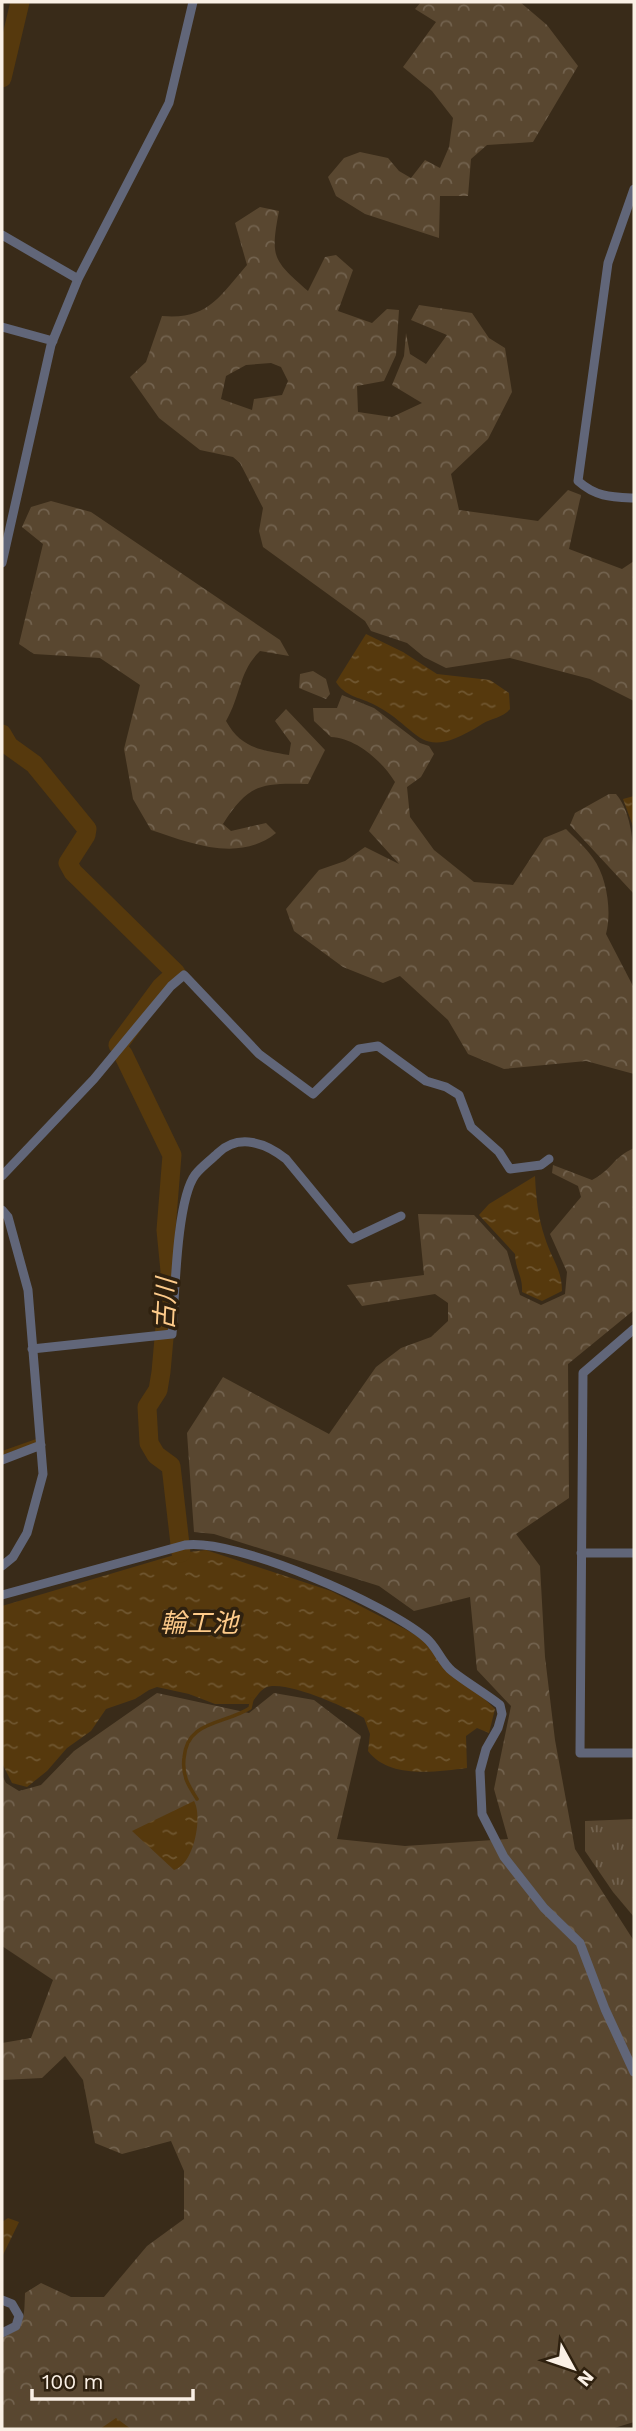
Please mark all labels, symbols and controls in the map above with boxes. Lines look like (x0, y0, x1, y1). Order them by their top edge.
water label: 古川 (149, 1274, 181, 1331)
water label: 輪工池 (160, 1608, 241, 1638)
north arrow (538, 2333, 608, 2403)
scale bar (32, 2358, 192, 2402)
text: N (572, 2366, 599, 2391)
text: 100 m (42, 2369, 104, 2394)

